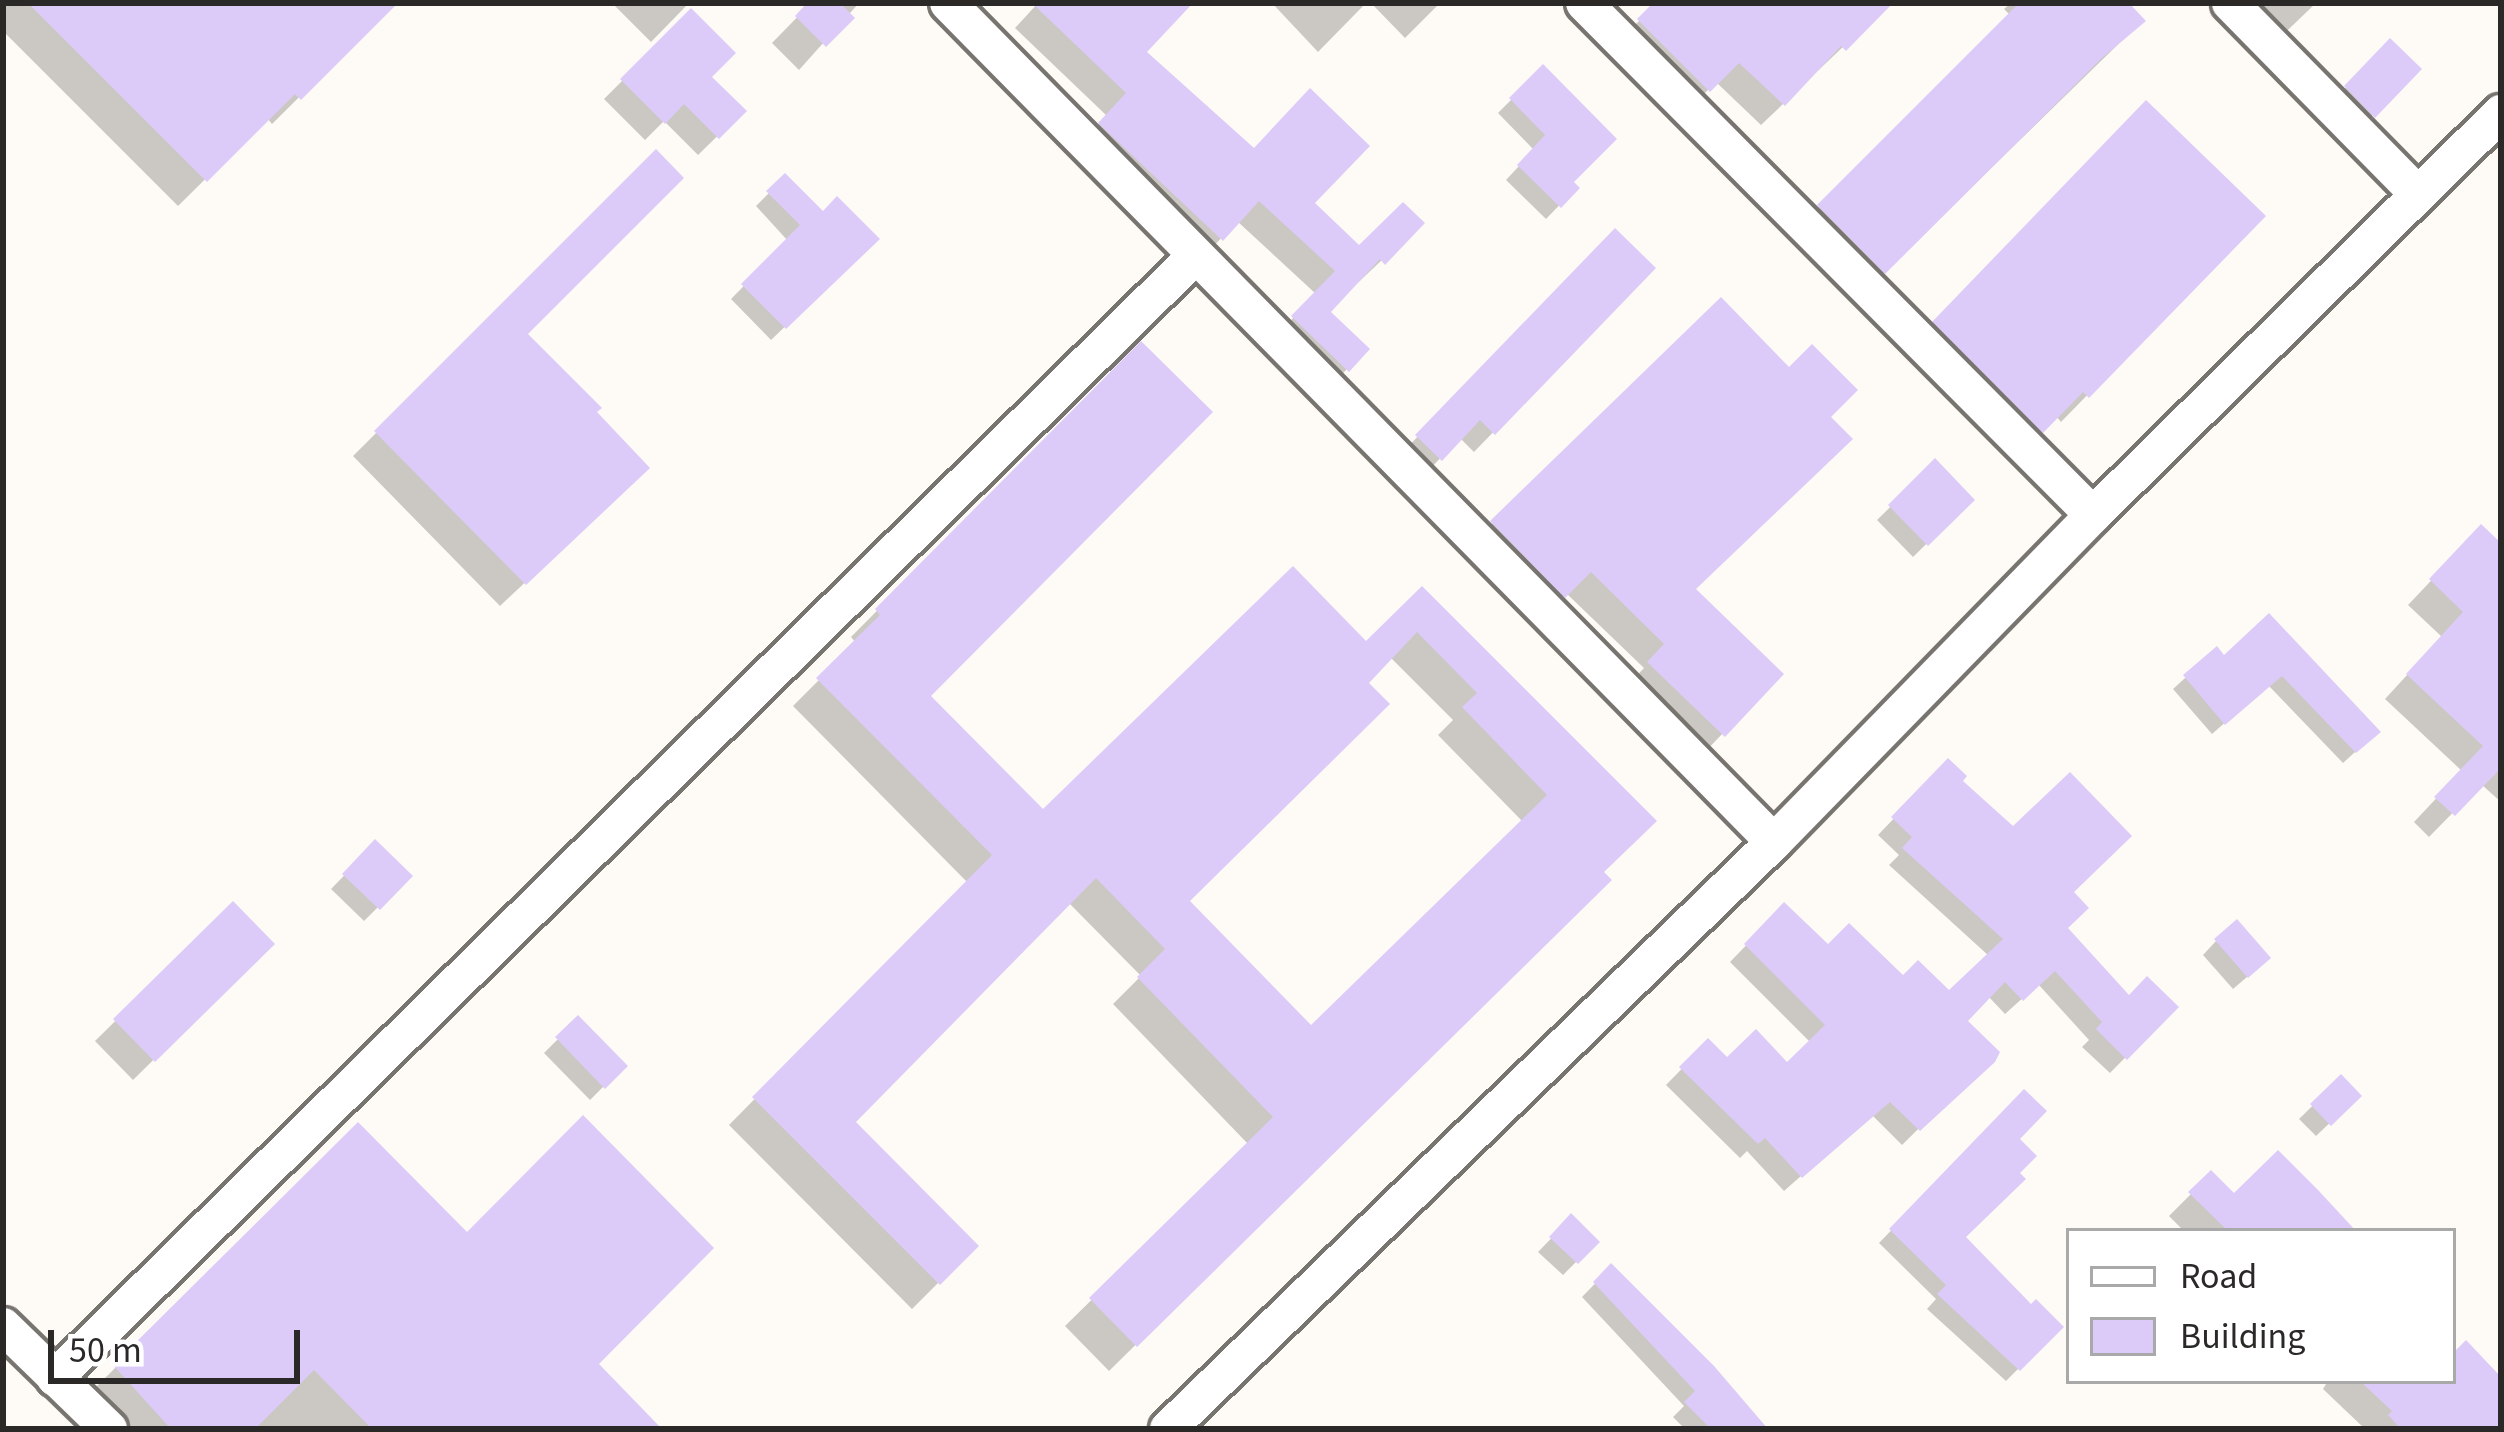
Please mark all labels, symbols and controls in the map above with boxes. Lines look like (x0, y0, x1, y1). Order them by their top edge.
legend (2066, 1228, 2456, 1384)
text: Road (2180, 1251, 2257, 1302)
scale bar (54, 1306, 306, 1380)
text: Building (2180, 1311, 2305, 1362)
text: 50 m (69, 1325, 142, 1376)

